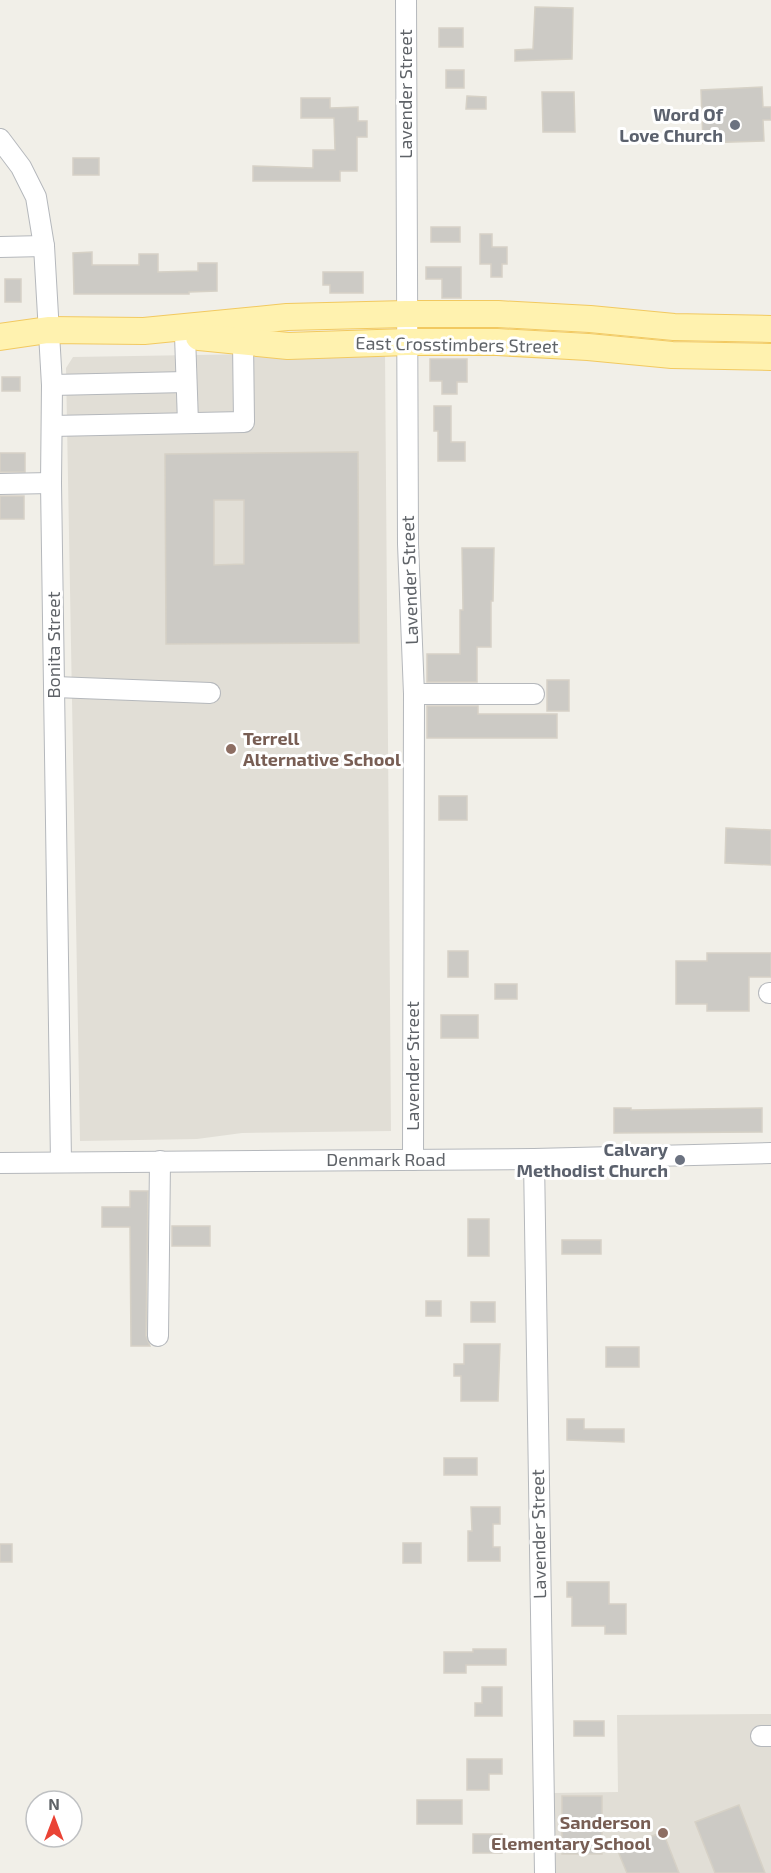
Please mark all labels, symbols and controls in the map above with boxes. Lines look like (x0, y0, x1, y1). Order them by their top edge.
street label: Lavender Street (394, 29, 416, 159)
place label: Word Of Love Church (619, 103, 724, 146)
marker: Word Of Love Church (728, 118, 742, 132)
street label: East Crosstimbers Street (355, 331, 559, 357)
street label: Lavender Street (396, 515, 422, 645)
street label: Bonita Street (42, 591, 64, 699)
place label: Terrell Alternative School (243, 727, 401, 770)
marker: Terrell Alternative School (224, 742, 238, 756)
street label: Lavender Street (401, 1001, 423, 1131)
place label: Calvary Methodist Church (516, 1138, 669, 1181)
street label: Denmark Road (326, 1148, 446, 1170)
marker: Calvary Methodist Church (673, 1153, 687, 1167)
street label: Lavender Street (526, 1469, 550, 1599)
north arrow (24, 1789, 84, 1849)
text: N (48, 1794, 60, 1813)
place label: Sanderson Elementary School (491, 1811, 651, 1854)
marker: Sanderson Elementary School (656, 1826, 670, 1840)

